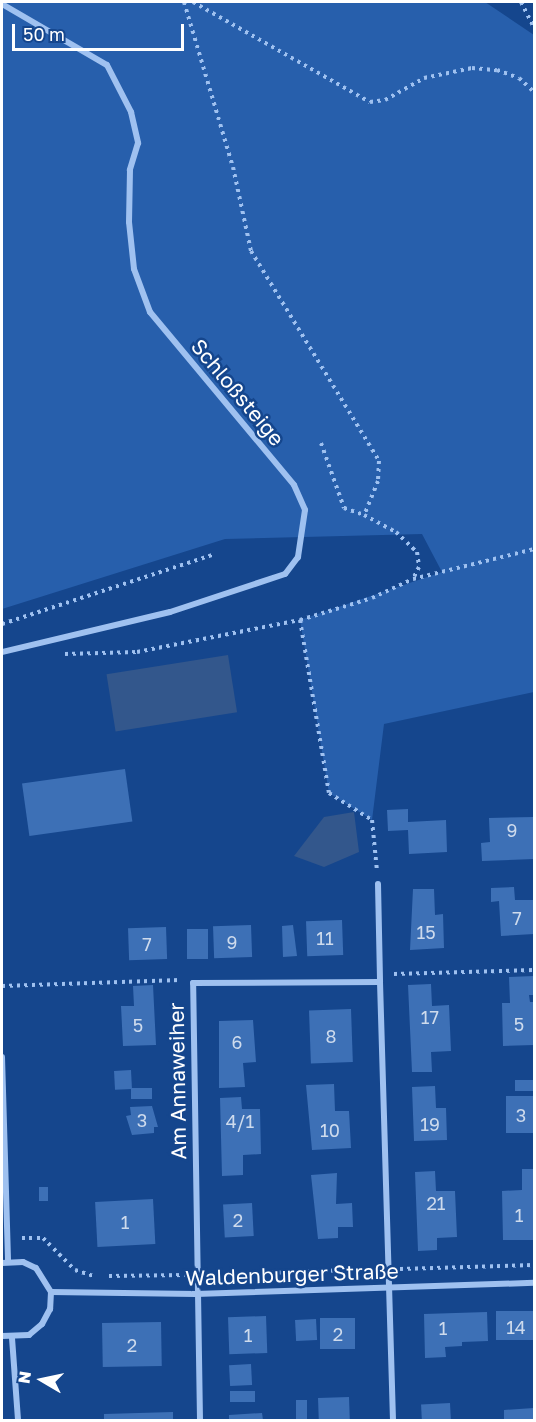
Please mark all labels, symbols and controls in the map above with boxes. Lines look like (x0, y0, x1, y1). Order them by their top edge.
scale bar (15, 12, 188, 50)
text: 50 m (23, 23, 65, 45)
street label: Schloßsteige (186, 334, 290, 450)
house number: 9 (507, 819, 517, 841)
house number: 7 (512, 907, 522, 929)
house number: 15 (416, 921, 436, 943)
house number: 11 (316, 927, 334, 949)
house number: 9 (227, 931, 237, 953)
house number: 7 (142, 933, 152, 955)
street label: Am Annaweiher (163, 1002, 191, 1160)
house number: 17 (421, 1006, 439, 1028)
house number: 5 (514, 1013, 524, 1035)
house number: 5 (133, 1014, 143, 1036)
house number: 8 (326, 1025, 336, 1047)
house number: 6 (232, 1031, 242, 1053)
house number: 3 (516, 1104, 526, 1126)
house number: 3 (137, 1109, 147, 1131)
house number: 4/1 (226, 1110, 254, 1132)
house number: 19 (420, 1113, 440, 1135)
house number: 10 (320, 1119, 340, 1141)
house number: 21 (426, 1192, 446, 1214)
house number: 1 (515, 1204, 523, 1226)
house number: 2 (233, 1209, 243, 1231)
house number: 1 (121, 1211, 129, 1233)
street label: Waldenburger Straße (185, 1258, 399, 1290)
house number: 14 (506, 1316, 526, 1338)
house number: 1 (439, 1317, 447, 1339)
house number: 2 (333, 1323, 343, 1345)
house number: 1 (244, 1324, 252, 1346)
house number: 2 (127, 1334, 137, 1356)
north arrow (12, 1350, 72, 1410)
text: N (13, 1370, 35, 1385)

